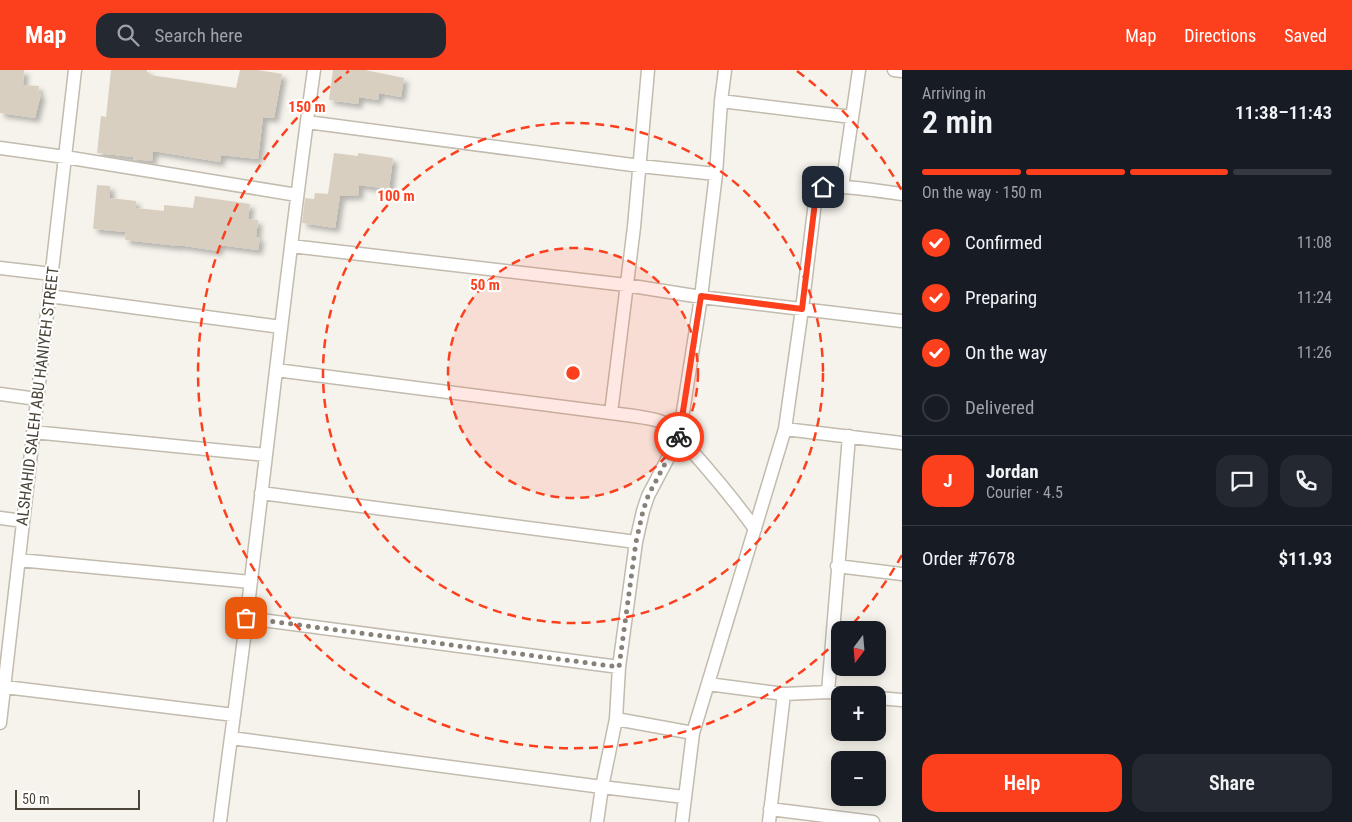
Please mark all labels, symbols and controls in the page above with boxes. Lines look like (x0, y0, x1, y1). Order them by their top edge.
search box (96, 13, 446, 58)
text: Map (25, 21, 66, 49)
icon: search (114, 21, 142, 49)
text: Search here (154, 24, 243, 47)
text: Map (1125, 25, 1156, 46)
text: Directions (1184, 25, 1256, 46)
text: Saved (1284, 25, 1327, 46)
text: Arriving in (922, 84, 986, 103)
text: 150 m (288, 98, 326, 116)
text: 11:38–11:43 (1235, 101, 1332, 124)
text: 2 min (922, 103, 993, 141)
pin (802, 166, 844, 208)
icon: home (809, 173, 837, 201)
text: On the way · 150 m (922, 183, 1042, 202)
text: 100 m (377, 187, 415, 205)
icon: check (922, 229, 950, 257)
text: Confirmed (965, 231, 1042, 254)
text: 11:08 (1297, 233, 1332, 252)
street label: ALSHAHID SALEH ABU HANIYEH STREET (12, 265, 63, 527)
text: 50 m (470, 276, 500, 294)
icon: check (922, 284, 950, 312)
text: Preparing (965, 286, 1037, 309)
text: 11:24 (1297, 288, 1332, 307)
icon: check (922, 339, 950, 367)
text: On the way (965, 341, 1047, 364)
text: 11:26 (1297, 343, 1332, 362)
centre of rings (564, 364, 582, 382)
text: Delivered (965, 396, 1034, 419)
courier (654, 412, 704, 462)
icon: bike (665, 423, 693, 451)
button: chat (1216, 455, 1268, 507)
button: phone (1280, 455, 1332, 507)
text: Jordan (986, 460, 1039, 483)
text: J (943, 469, 953, 492)
text: Courier · 4.5 (986, 483, 1063, 502)
text: Order #7678 (922, 547, 1015, 570)
text: $11.93 (1278, 547, 1332, 570)
pin (225, 597, 267, 639)
icon: bag (232, 604, 260, 632)
north arrow (831, 621, 886, 676)
map controls (831, 621, 886, 806)
button: + (831, 686, 886, 741)
button: − (831, 751, 886, 806)
button: Help (922, 754, 1122, 812)
button: Share (1132, 754, 1332, 812)
scale bar (15, 787, 140, 810)
text: 50 m (22, 791, 50, 807)

